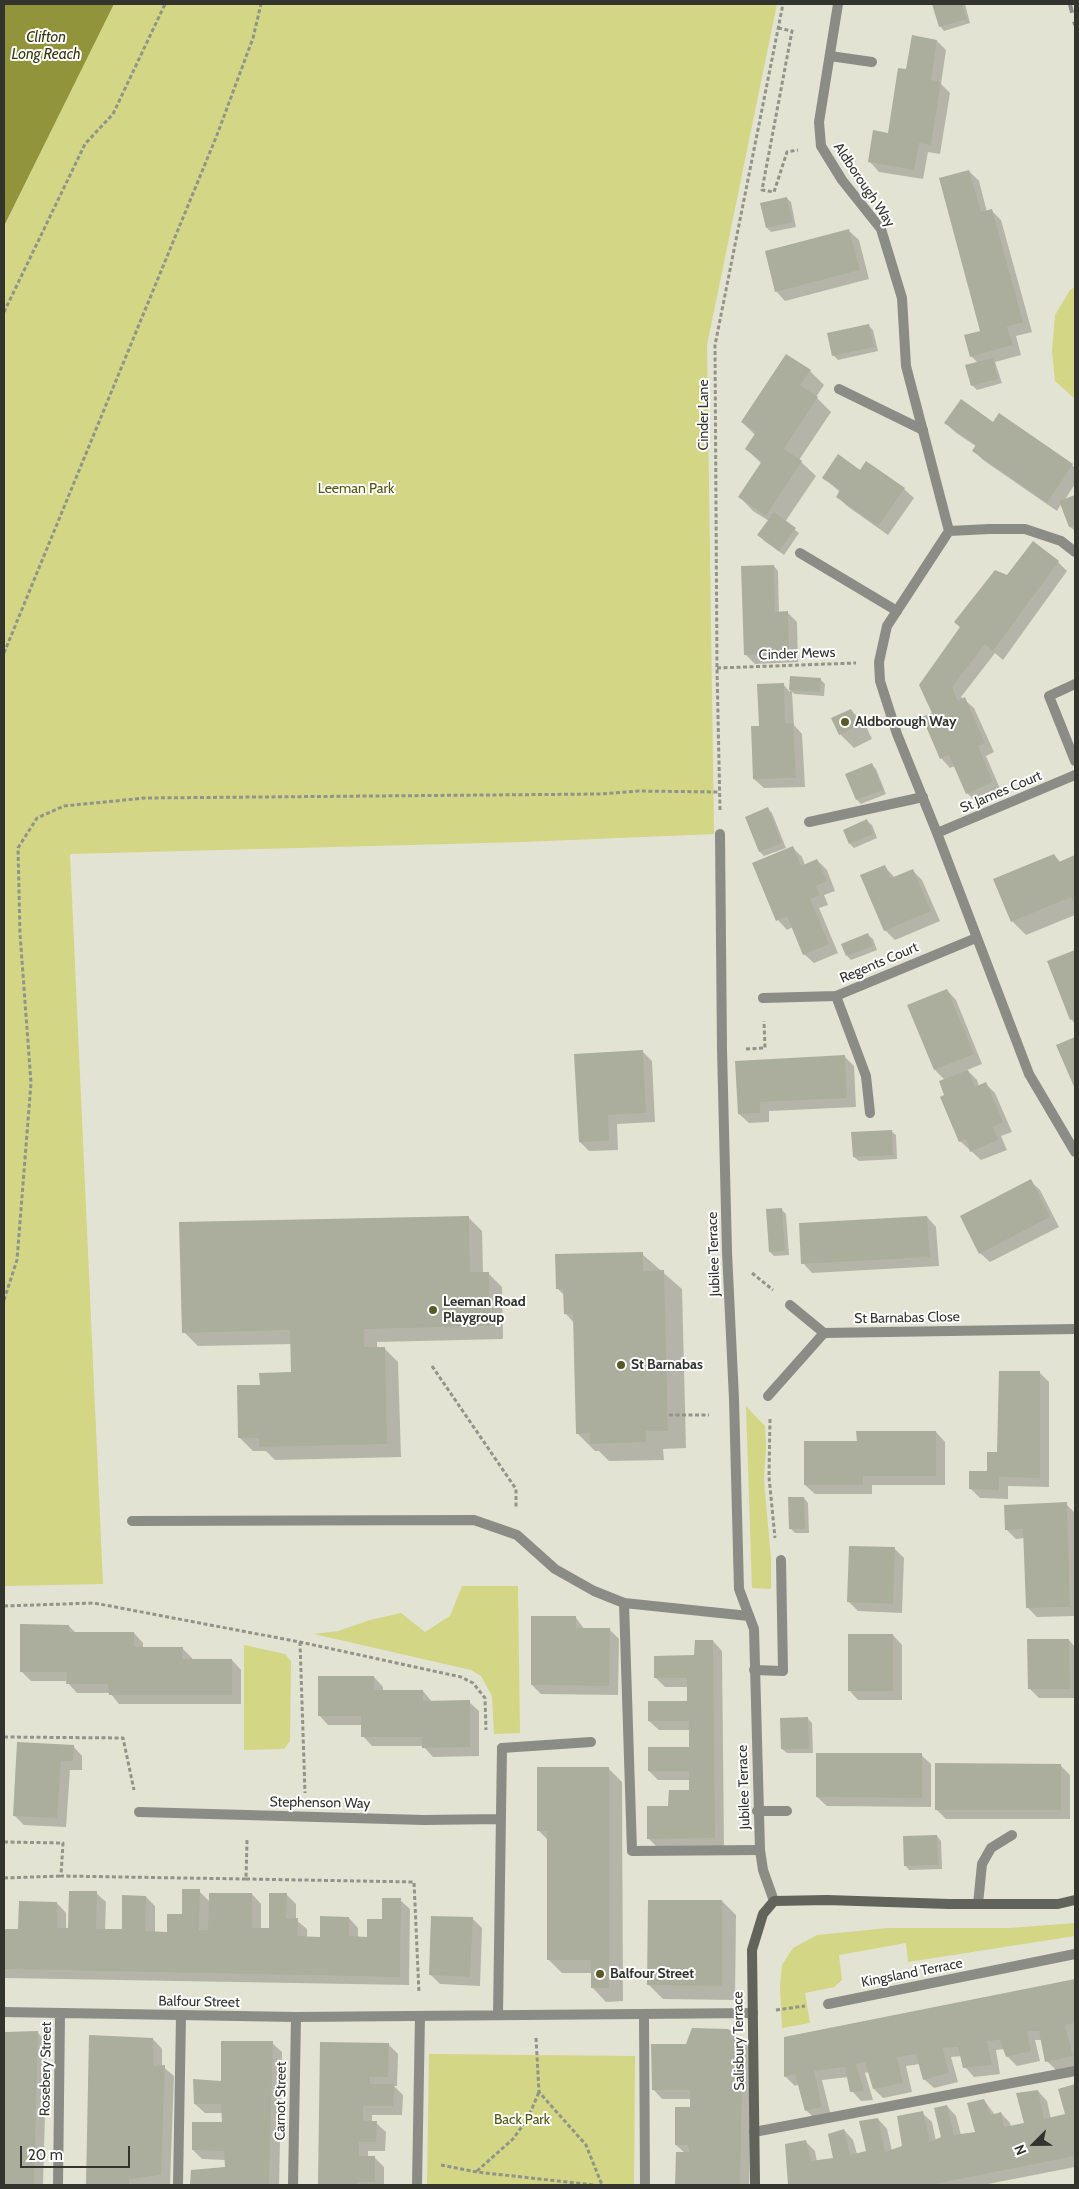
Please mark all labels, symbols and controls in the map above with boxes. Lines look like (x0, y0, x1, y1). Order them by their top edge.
water label: Clifton Long Reach (11, 29, 81, 64)
street label: Aldborough Way (830, 140, 898, 230)
street label: Cinder Lane (696, 379, 712, 451)
park label: Leeman Park (318, 481, 394, 497)
street label: Cinder Mews (758, 644, 836, 664)
place label: Aldborough Way (855, 714, 956, 730)
marker: Aldborough Way (839, 716, 851, 728)
street label: St James Court (958, 767, 1044, 817)
street label: Regents Court (837, 939, 921, 987)
street label: Jubilee Terrace (704, 1211, 724, 1297)
place label: Leeman Road Playgroup (443, 1294, 526, 1326)
marker: Leeman Road Playgroup (427, 1304, 439, 1316)
street label: St Barnabas Close (854, 1309, 960, 1327)
place label: St Barnabas (631, 1357, 703, 1373)
marker: St Barnabas (615, 1359, 627, 1371)
street label: Jubilee Terrace (734, 1744, 754, 1830)
street label: Stephenson Way (269, 1794, 371, 1812)
street label: Kingsland Terrace (860, 1955, 964, 1991)
place label: Balfour Street (610, 1966, 694, 1982)
marker: Balfour Street (594, 1968, 606, 1980)
street label: Salisbury Terrace (730, 1991, 748, 2091)
street label: Balfour Street (158, 1993, 240, 2011)
street label: Rosebery Street (37, 2022, 55, 2116)
street label: Carnot Street (272, 2061, 290, 2141)
park label: Back Park (494, 2112, 550, 2128)
north arrow (1009, 2119, 1059, 2169)
scale bar (22, 2136, 132, 2168)
text: N (1010, 2142, 1030, 2158)
text: 20 m (28, 2146, 63, 2164)

